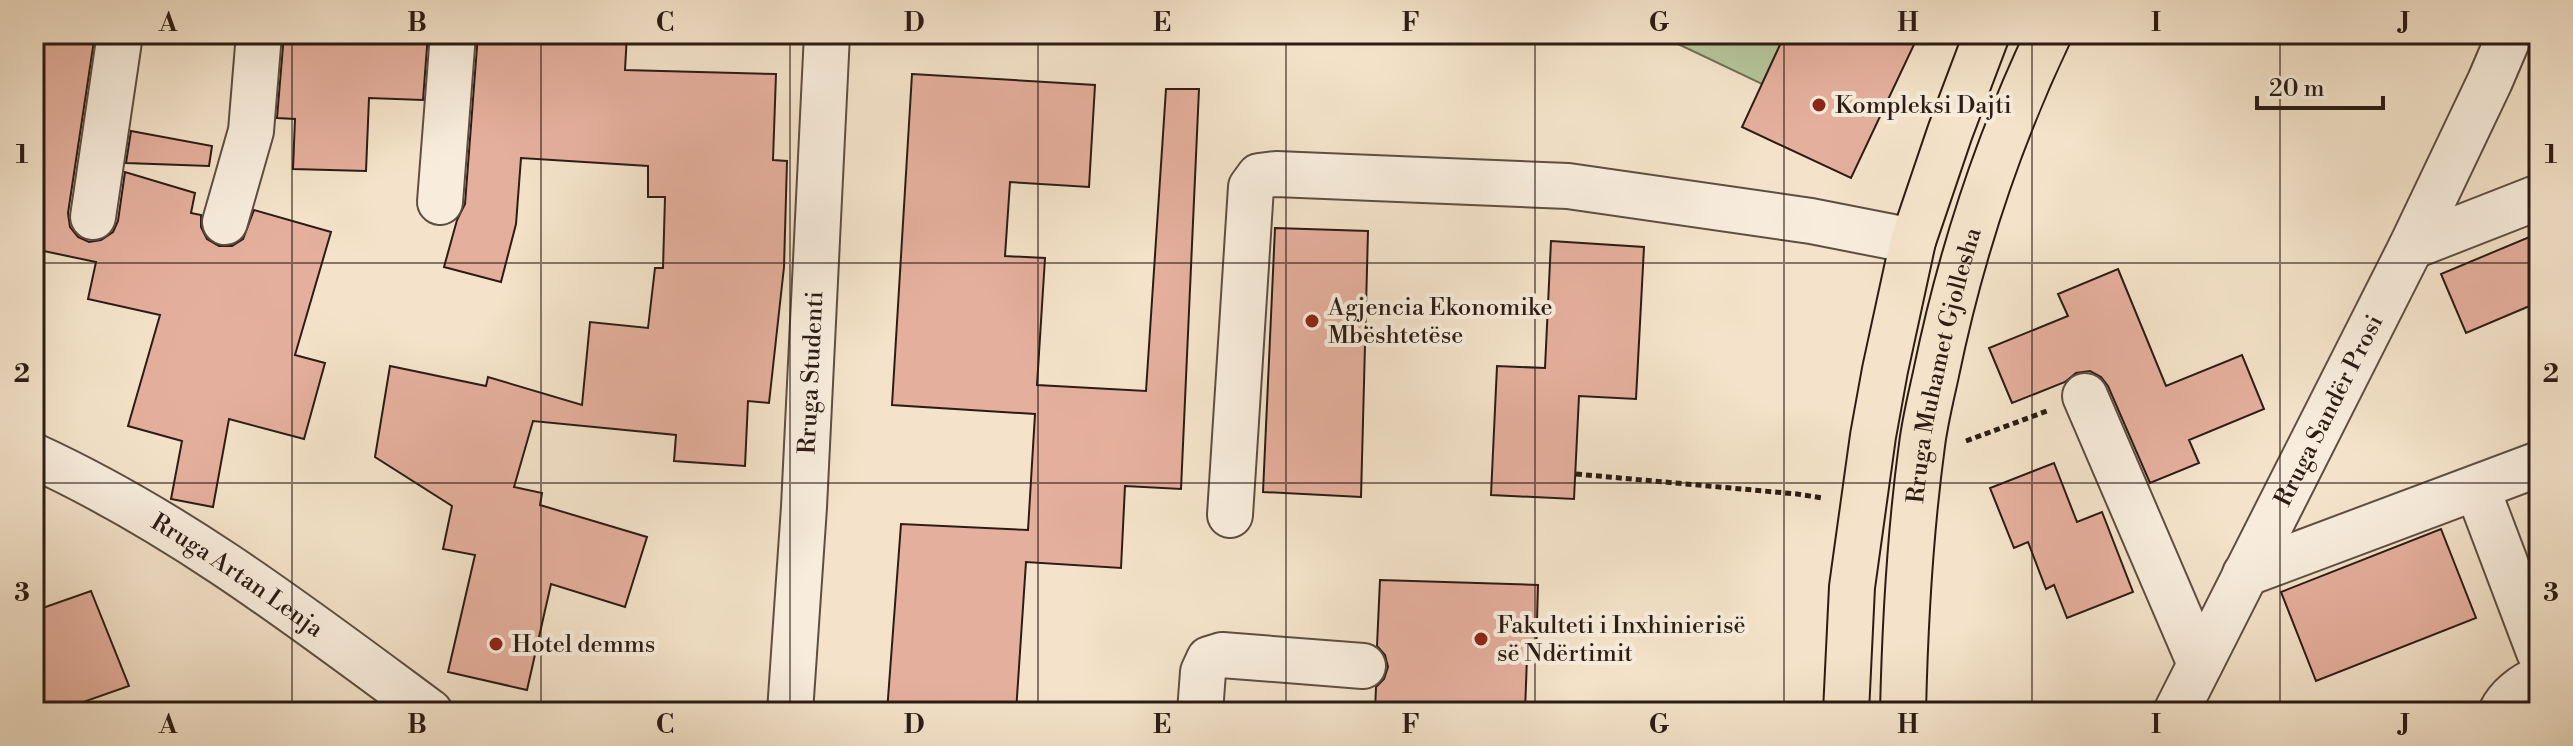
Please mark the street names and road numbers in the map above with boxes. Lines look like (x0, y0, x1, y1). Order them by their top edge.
street label: Rruga Muhamet Gjollesha (1901, 223, 1989, 505)
street label: Rruga Studenti (793, 290, 830, 455)
street label: Rruga Sandër Prosi (2268, 310, 2390, 512)
street label: Rruga Artan Lenja (145, 507, 330, 645)

